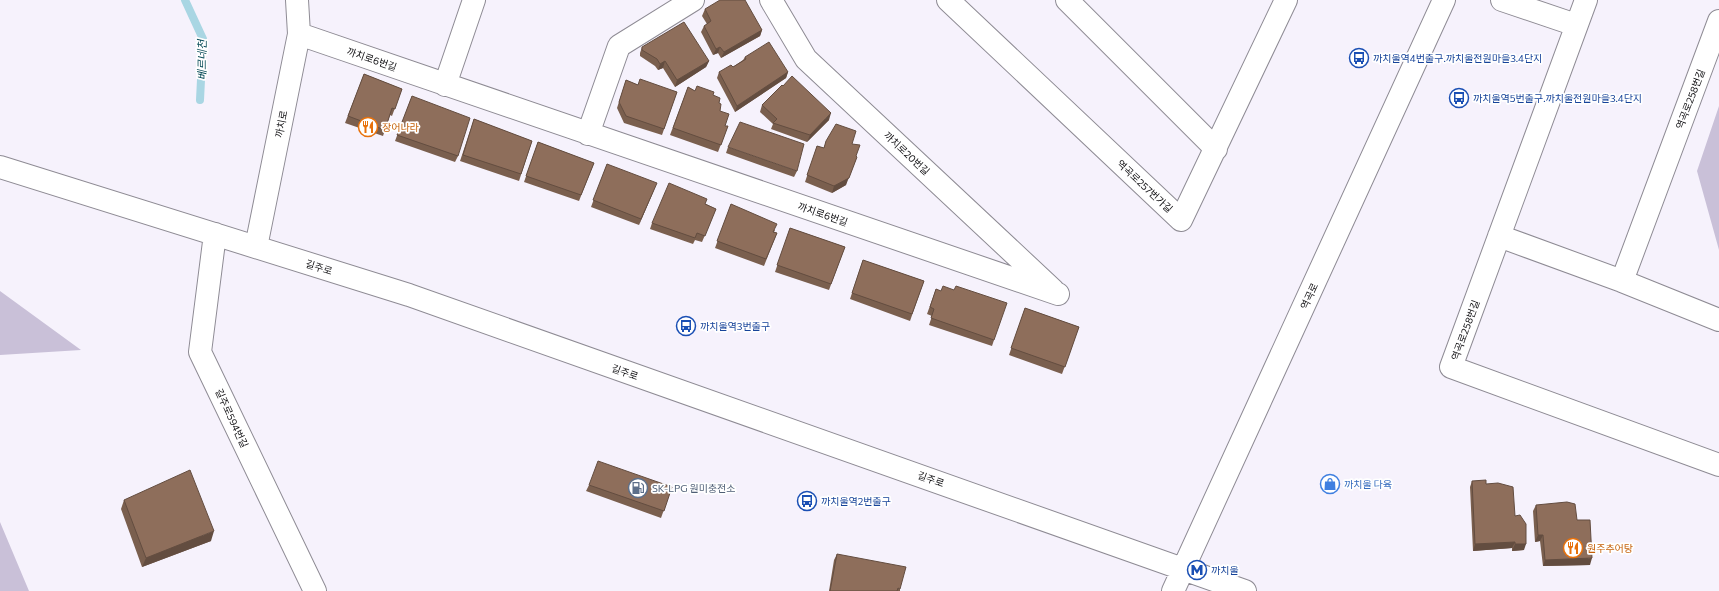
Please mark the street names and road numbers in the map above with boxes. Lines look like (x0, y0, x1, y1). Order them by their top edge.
street label: 까치로6번길 (345, 45, 399, 73)
street label: 역곡로258번길 (1673, 67, 1707, 131)
street label: 까치로 (272, 109, 290, 139)
street label: 까치로20번길 (882, 129, 932, 177)
street label: 역곡로257번가길 (1115, 157, 1175, 215)
street label: 까치로6번길 (796, 200, 850, 228)
street label: 길주로 (304, 257, 334, 277)
street label: 역곡로 (1298, 281, 1320, 311)
street label: 역곡로258번길 (1449, 298, 1481, 362)
street label: 길주로 (610, 362, 640, 382)
street label: 길주로594번길 (213, 387, 251, 449)
street label: 길주로 (916, 469, 946, 489)

